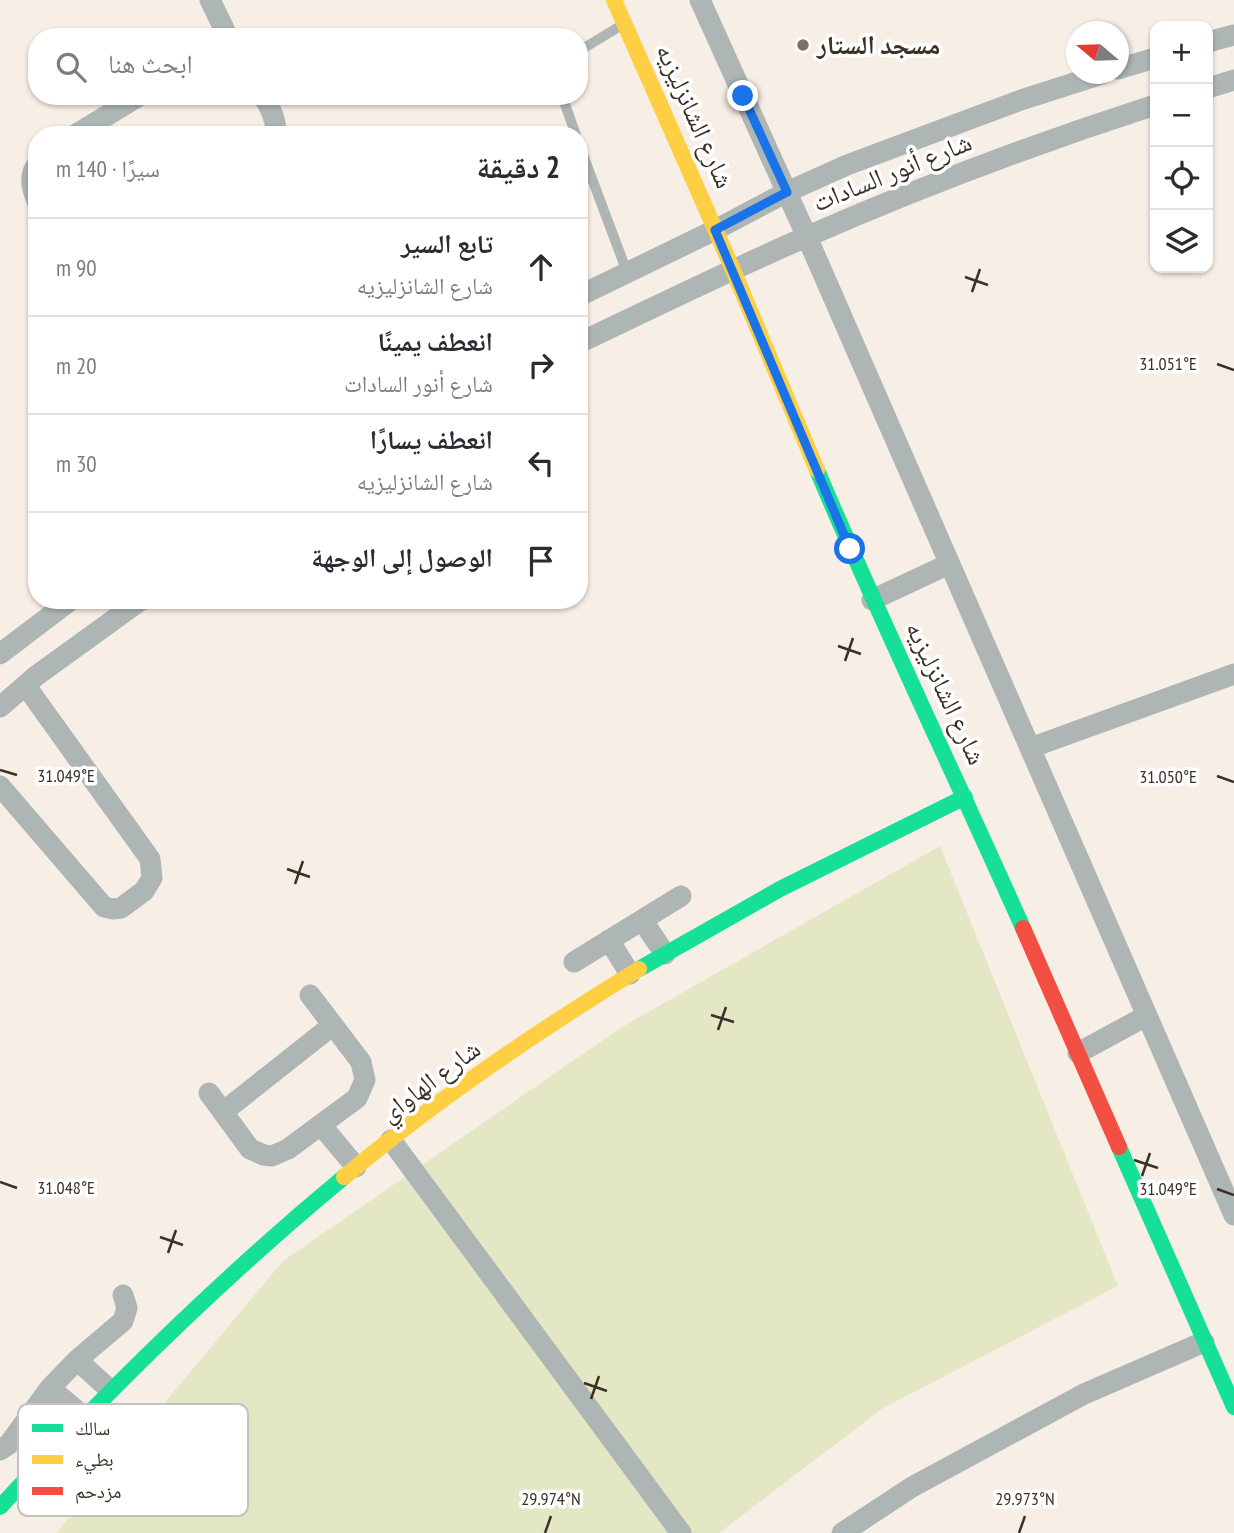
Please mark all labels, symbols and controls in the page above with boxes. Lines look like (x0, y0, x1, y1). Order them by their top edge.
north arrow (1066, 21, 1129, 84)
map controls (1150, 21, 1213, 273)
button: + (1150, 21, 1213, 84)
search box (28, 28, 588, 105)
place label: مسجد الستار (816, 28, 940, 61)
marker: مسجد الستار (795, 37, 811, 53)
street label: شارع الشانزليزيه (649, 39, 742, 193)
text: ابحث هنا (108, 47, 193, 80)
icon: search (52, 48, 90, 86)
route end (727, 80, 758, 111)
button: − (1150, 84, 1213, 147)
street label: شارع أنور السادات (807, 125, 976, 218)
text: 2 دقيقة (477, 147, 560, 186)
button: locate (1150, 147, 1213, 210)
text: سيرًا · 140 m (56, 154, 160, 183)
button: layers (1150, 210, 1213, 273)
text: تابع السير (401, 227, 493, 260)
icon: ahead (522, 248, 560, 286)
text: 90 m (56, 253, 97, 282)
text: شارع الشانزليزيه (357, 271, 493, 300)
text: انعطف يمينًا (377, 325, 493, 358)
icon: right (522, 346, 560, 384)
text: 20 m (56, 351, 97, 380)
text: 31.051°E (1139, 352, 1197, 375)
text: شارع أنور السادات (344, 369, 493, 398)
text: انعطف يسارًا (370, 423, 493, 456)
icon: left (522, 444, 560, 482)
text: 30 m (56, 449, 97, 478)
text: شارع الشانزليزيه (357, 467, 493, 496)
route start (834, 533, 865, 564)
text: الوصول إلى الوجهة (311, 541, 493, 574)
icon: arrive (522, 542, 560, 580)
street label: شارع الشانزليزيه (899, 616, 994, 770)
text: 31.049°E (37, 764, 95, 787)
text: 31.050°E (1139, 765, 1197, 788)
street label: شارع الهاواي (373, 1032, 489, 1133)
text: 31.048°E (37, 1176, 95, 1199)
text: 31.049°E (1139, 1177, 1197, 1200)
legend (18, 1404, 248, 1516)
text: سالك (75, 1416, 110, 1440)
text: بطيء (75, 1447, 114, 1475)
text: مزدحم (75, 1479, 121, 1504)
text: 29.974°N (521, 1487, 581, 1510)
text: 29.973°N (995, 1487, 1055, 1510)

